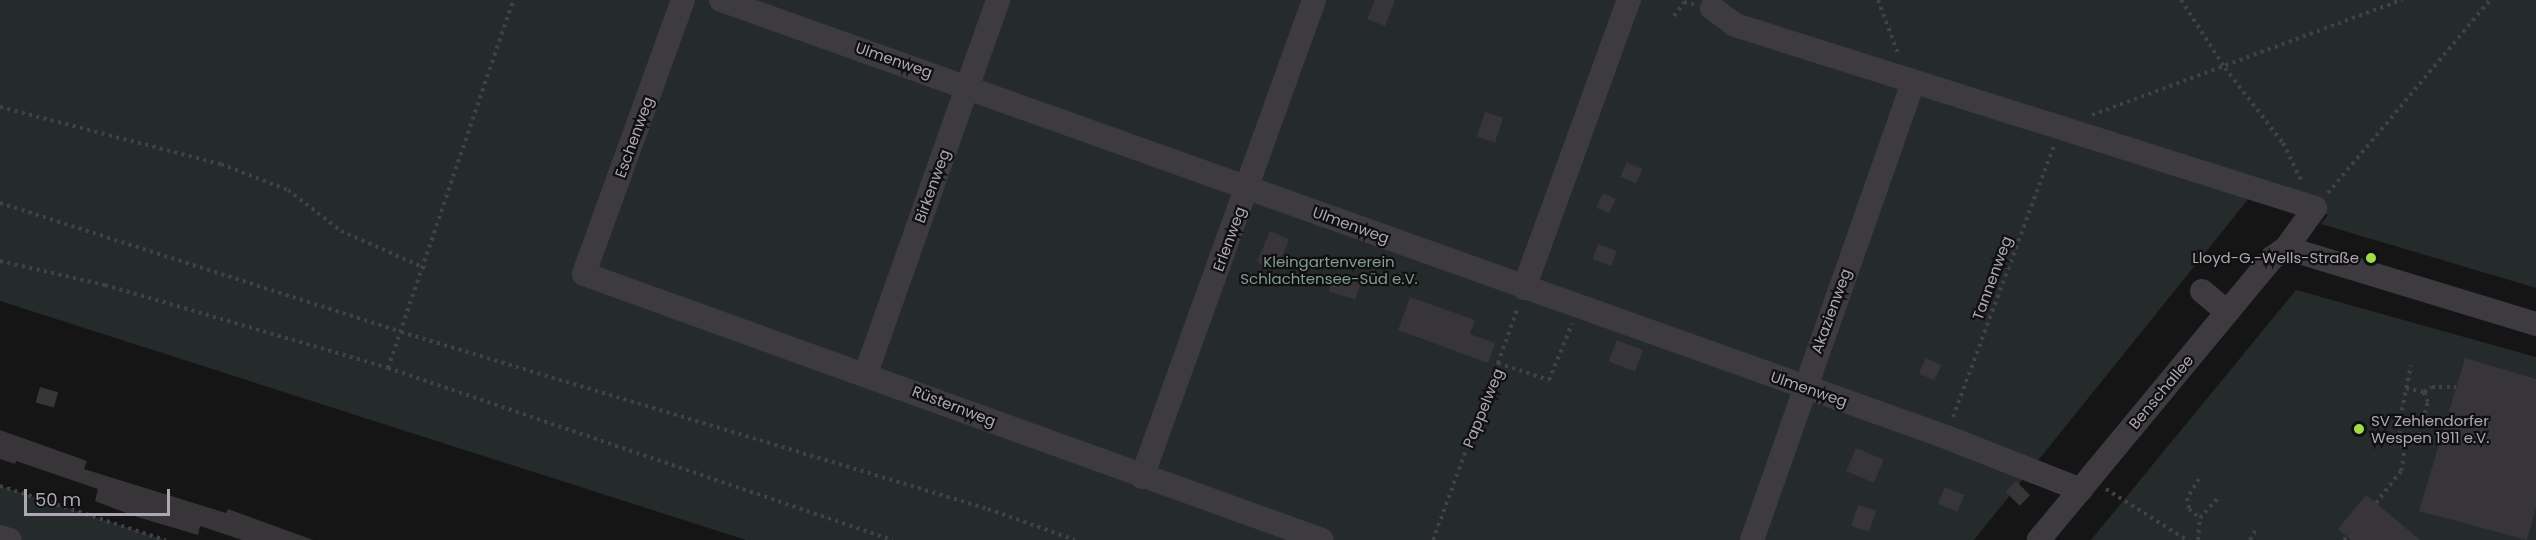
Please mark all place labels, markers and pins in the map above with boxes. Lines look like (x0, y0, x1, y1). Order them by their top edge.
place label: Lloyd-G.-Wells-Straße (2192, 249, 2359, 267)
marker: Lloyd-G.-Wells-Straße (2364, 251, 2378, 265)
place label: SV Zehlendorfer Wespen 1911 e.V. (2371, 411, 2489, 446)
marker: SV Zehlendorfer Wespen 1911 e.V. (2352, 422, 2366, 436)

